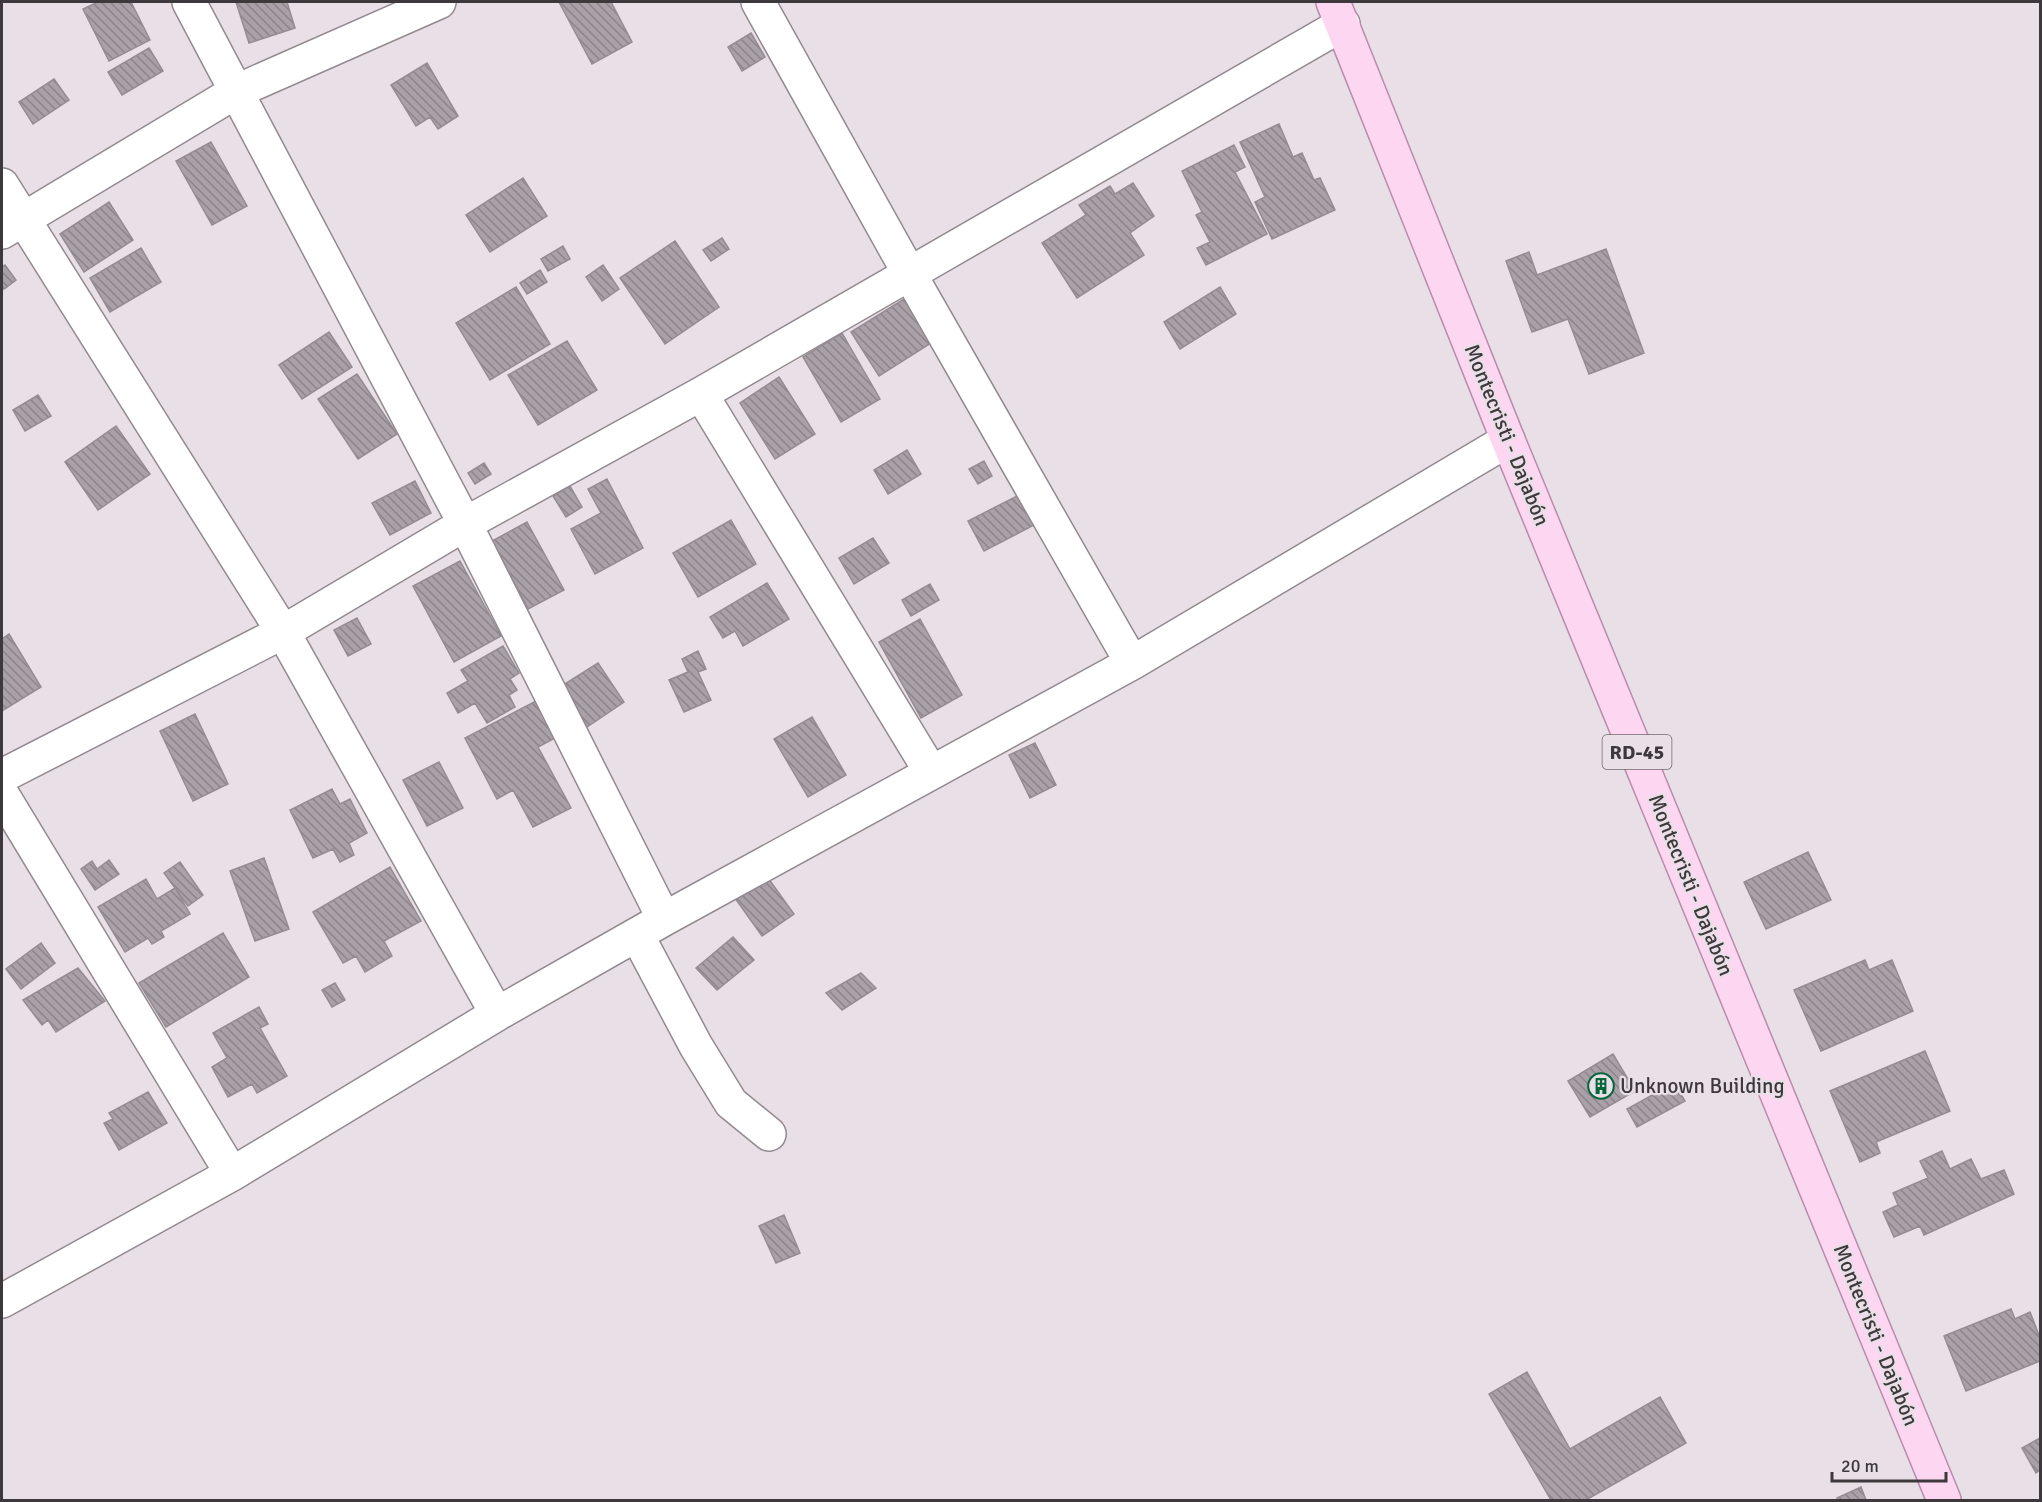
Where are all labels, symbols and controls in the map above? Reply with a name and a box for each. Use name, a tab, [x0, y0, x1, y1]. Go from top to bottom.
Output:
street label: Montecristi - Dajabón	[1459, 340, 1555, 530]
road number: RD-45	[1602, 735, 1672, 769]
street label: Montecristi - Dajabón	[1643, 790, 1739, 980]
building icon: Unknown Building	[1586, 1071, 1616, 1101]
place label: Unknown Building	[1620, 1073, 1785, 1099]
street label: Montecristi - Dajabón	[1828, 1240, 1924, 1430]
scale bar	[1832, 1445, 1946, 1483]
text: 20 m	[1841, 1455, 1879, 1477]

